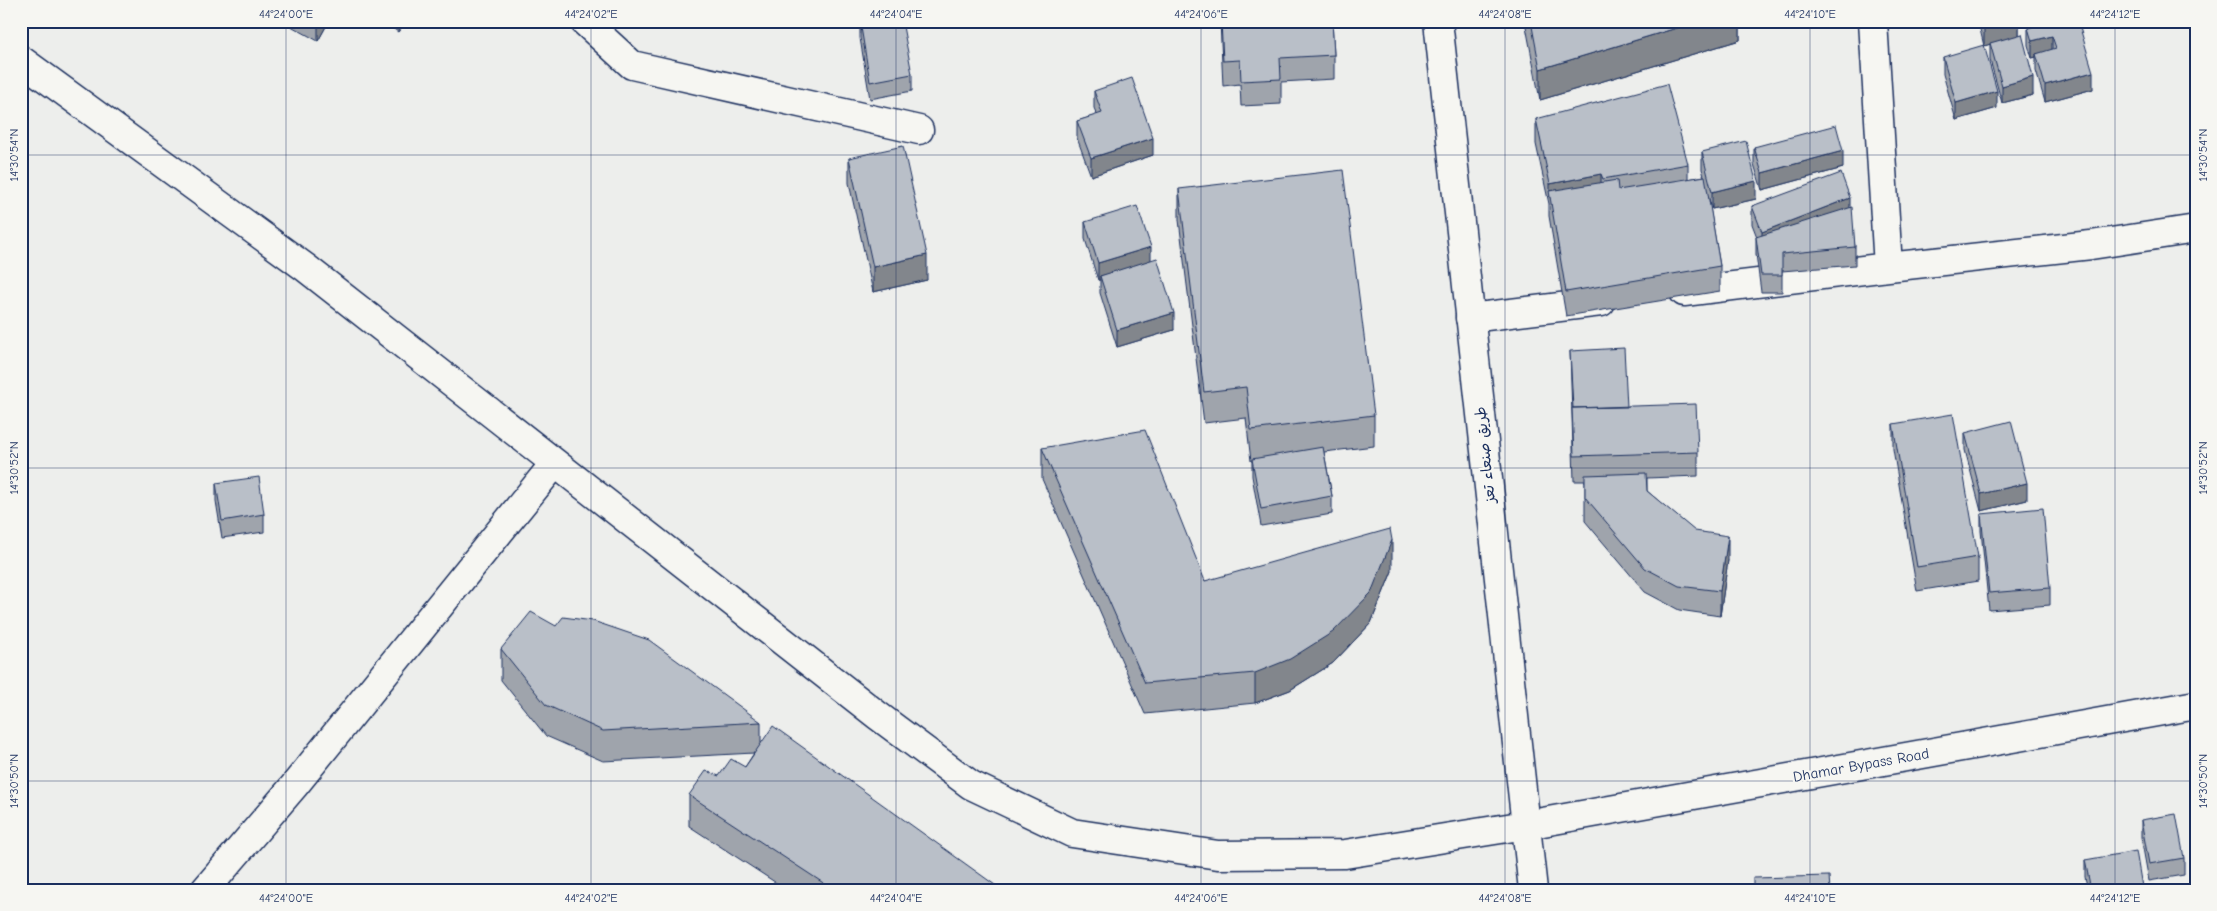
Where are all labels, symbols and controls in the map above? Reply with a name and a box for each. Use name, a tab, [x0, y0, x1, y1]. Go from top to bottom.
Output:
text: 44°24'00"E	[259, 7, 313, 21]
text: 44°24'02"E	[564, 7, 618, 21]
text: 44°24'04"E	[870, 7, 922, 21]
text: 44°24'06"E	[1174, 7, 1228, 21]
text: 44°24'08"E	[1479, 7, 1531, 21]
text: 44°24'10"E	[1784, 7, 1836, 21]
text: 44°24'12"E	[2090, 7, 2140, 21]
text: 14°30'54"N	[7, 129, 21, 181]
text: 14°30'54"N	[2196, 129, 2210, 181]
street label: طريق صنعاء تعز	[1471, 406, 1499, 506]
text: 14°30'52"N	[7, 441, 21, 495]
text: 14°30'52"N	[2196, 441, 2210, 495]
street label: Dhamar Bypass Road	[1792, 744, 1930, 786]
text: 14°30'50"N	[7, 754, 21, 808]
text: 14°30'50"N	[2196, 754, 2210, 808]
text: 44°24'00"E	[259, 891, 313, 905]
text: 44°24'02"E	[564, 891, 618, 905]
text: 44°24'04"E	[870, 891, 922, 905]
text: 44°24'06"E	[1174, 891, 1228, 905]
text: 44°24'08"E	[1479, 891, 1531, 905]
text: 44°24'10"E	[1784, 891, 1836, 905]
text: 44°24'12"E	[2090, 891, 2140, 905]

